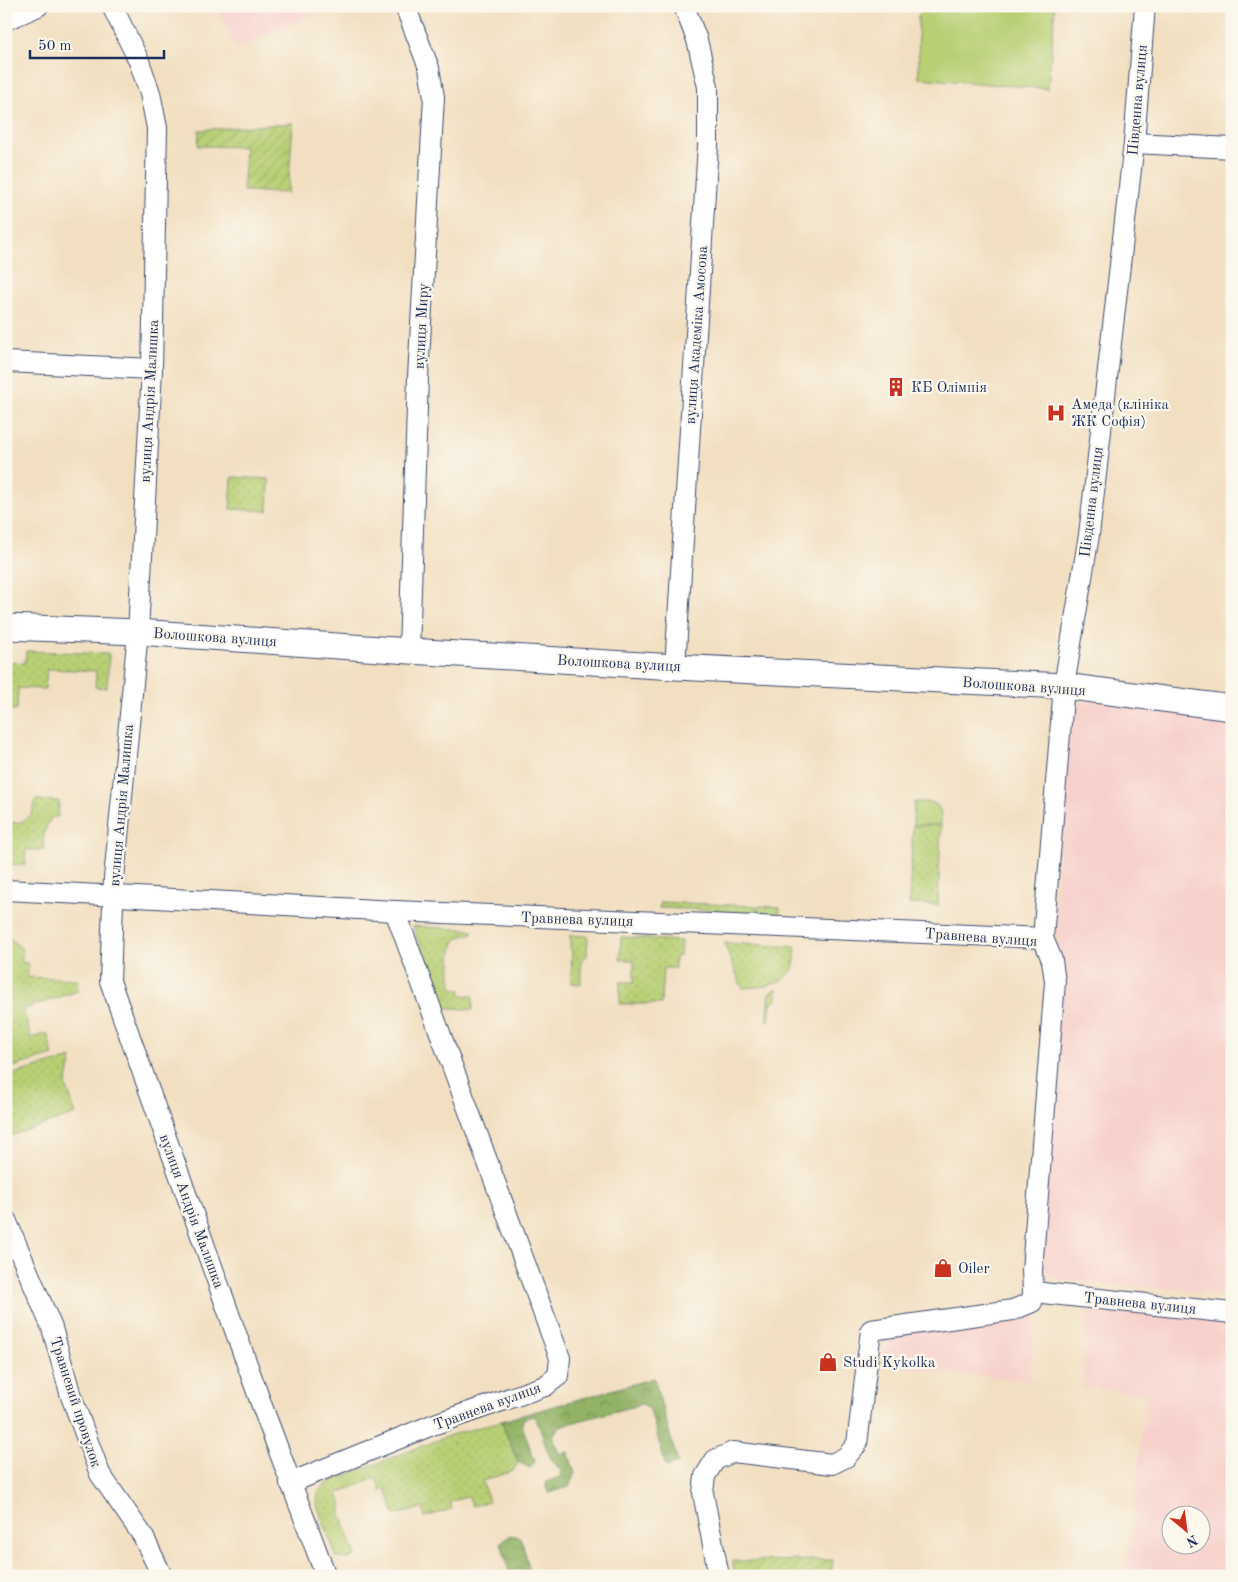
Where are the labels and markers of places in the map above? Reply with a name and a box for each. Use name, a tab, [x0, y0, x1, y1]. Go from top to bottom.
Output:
building icon: КБ Олімпія	[885, 376, 907, 398]
place label: КБ Олімпія	[911, 381, 987, 396]
place label: Амеда (клініка ЖК Софія)	[1071, 398, 1169, 430]
hospital icon: Амеда (клініка ЖК Софія)	[1045, 402, 1067, 424]
shop icon: Oiler	[932, 1257, 954, 1279]
place label: Oiler	[958, 1262, 990, 1277]
shop icon: Studi Kykolka	[817, 1351, 839, 1373]
place label: Studi Kykolka	[843, 1356, 936, 1371]

